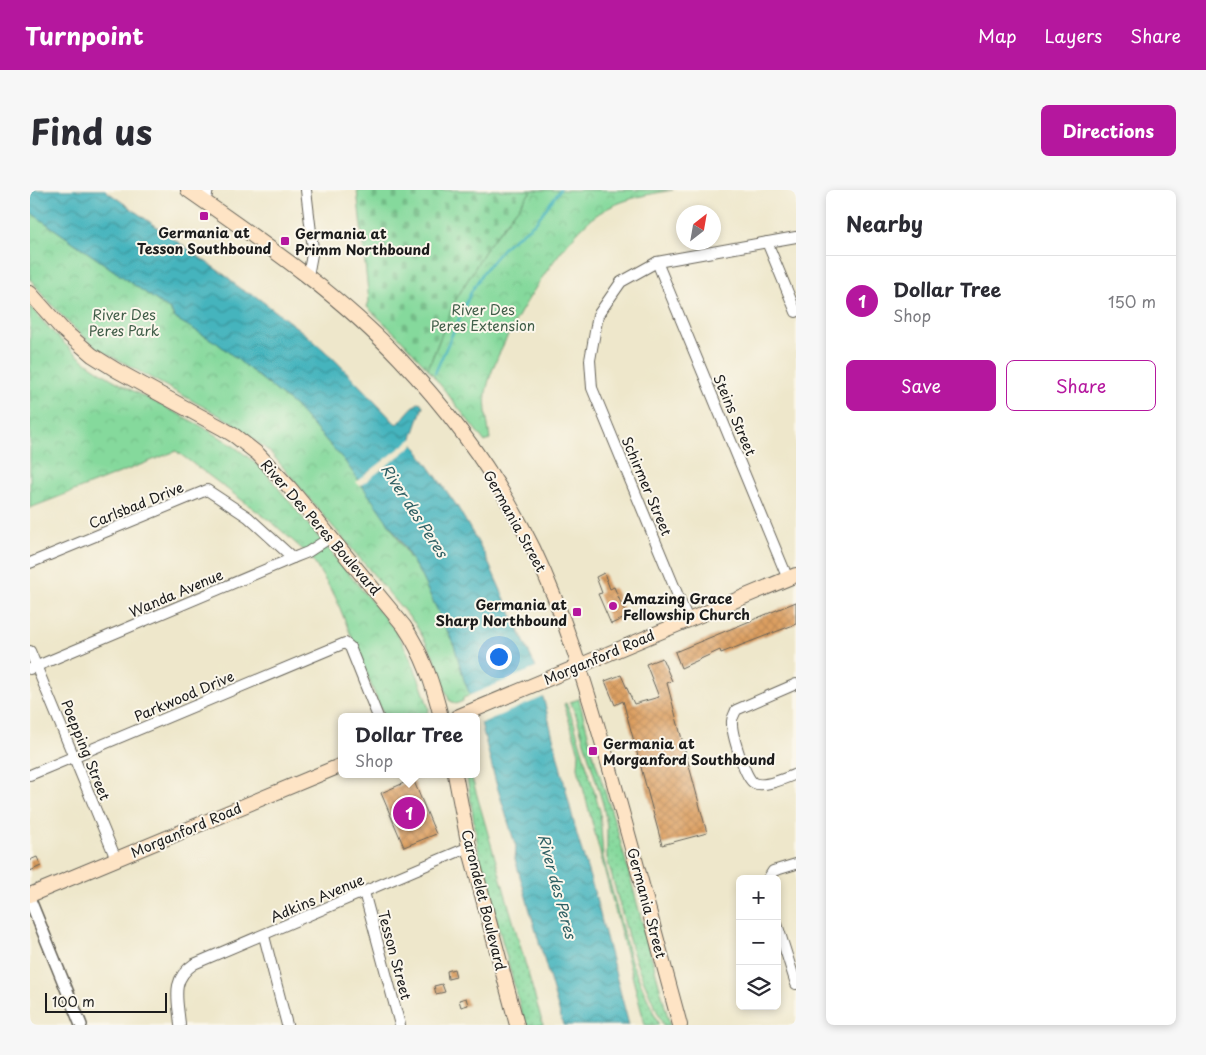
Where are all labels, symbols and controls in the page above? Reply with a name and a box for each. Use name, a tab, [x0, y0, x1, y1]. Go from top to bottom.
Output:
text: Turnpoint	[25, 17, 144, 53]
text: Map	[978, 22, 1017, 49]
text: Layers	[1045, 22, 1102, 49]
text: Share	[1130, 22, 1181, 49]
text: Find us	[30, 104, 152, 157]
button: Directions	[1041, 105, 1176, 156]
north arrow	[676, 205, 721, 250]
text: Nearby	[846, 207, 923, 239]
marker: Germania at Tesson Southbound	[198, 210, 210, 222]
place label: Germania at Tesson Southbound	[137, 222, 272, 259]
place label: Germania at Primm Northbound	[295, 223, 430, 260]
marker: Germania at Primm Northbound	[279, 235, 291, 247]
text: Dollar Tree	[893, 275, 1001, 303]
text: 1	[858, 289, 866, 313]
text: 150 m	[1108, 289, 1156, 313]
park label: River Des Peres Extension	[431, 299, 535, 336]
text: Shop	[893, 303, 931, 327]
park label: River Des Peres Park	[89, 304, 160, 341]
button: Save	[846, 360, 996, 411]
button: Share	[1006, 360, 1156, 411]
street label: Steins Street	[708, 371, 762, 459]
street label: Schirmer Street	[617, 433, 677, 539]
street label: River Des Peres Boulevard	[256, 454, 386, 600]
water label: River des Peres	[376, 459, 455, 562]
street label: Germania Street	[478, 466, 552, 576]
street label: Carlsbad Drive	[85, 476, 187, 534]
street label: Wanda Avenue	[126, 564, 227, 622]
place label: Amazing Grace Fellowship Church	[623, 588, 750, 625]
place label: Germania at Sharp Northbound	[436, 594, 567, 631]
marker: Amazing Grace Fellowship Church	[607, 600, 619, 612]
marker: Germania at Sharp Northbound	[571, 606, 583, 618]
street label: Morganford Road	[540, 624, 658, 690]
your location	[486, 644, 512, 670]
street label: Parkwood Drive	[131, 665, 237, 727]
street label: Poepping Street	[56, 697, 116, 804]
popup	[338, 713, 480, 778]
text: Dollar Tree	[355, 720, 463, 748]
place label: Germania at Morganford Southbound	[603, 733, 775, 770]
marker: Germania at Morganford Southbound	[587, 745, 599, 757]
text: Shop	[355, 748, 393, 772]
pin: 1	[393, 794, 425, 832]
street label: Morganford Road	[127, 797, 245, 863]
street label: Carondelet Boulevard	[456, 827, 512, 973]
water label: River des Peres	[533, 831, 583, 942]
street label: Germania Street	[622, 845, 672, 961]
street label: Adkins Avenue	[267, 869, 368, 927]
map controls	[736, 875, 781, 1010]
button: +	[736, 875, 781, 920]
street label: Tesson Street	[373, 908, 417, 1002]
button: −	[736, 920, 781, 965]
button: layers	[736, 965, 781, 1010]
scale bar	[45, 990, 168, 1013]
text: 100 m	[52, 991, 95, 1012]

